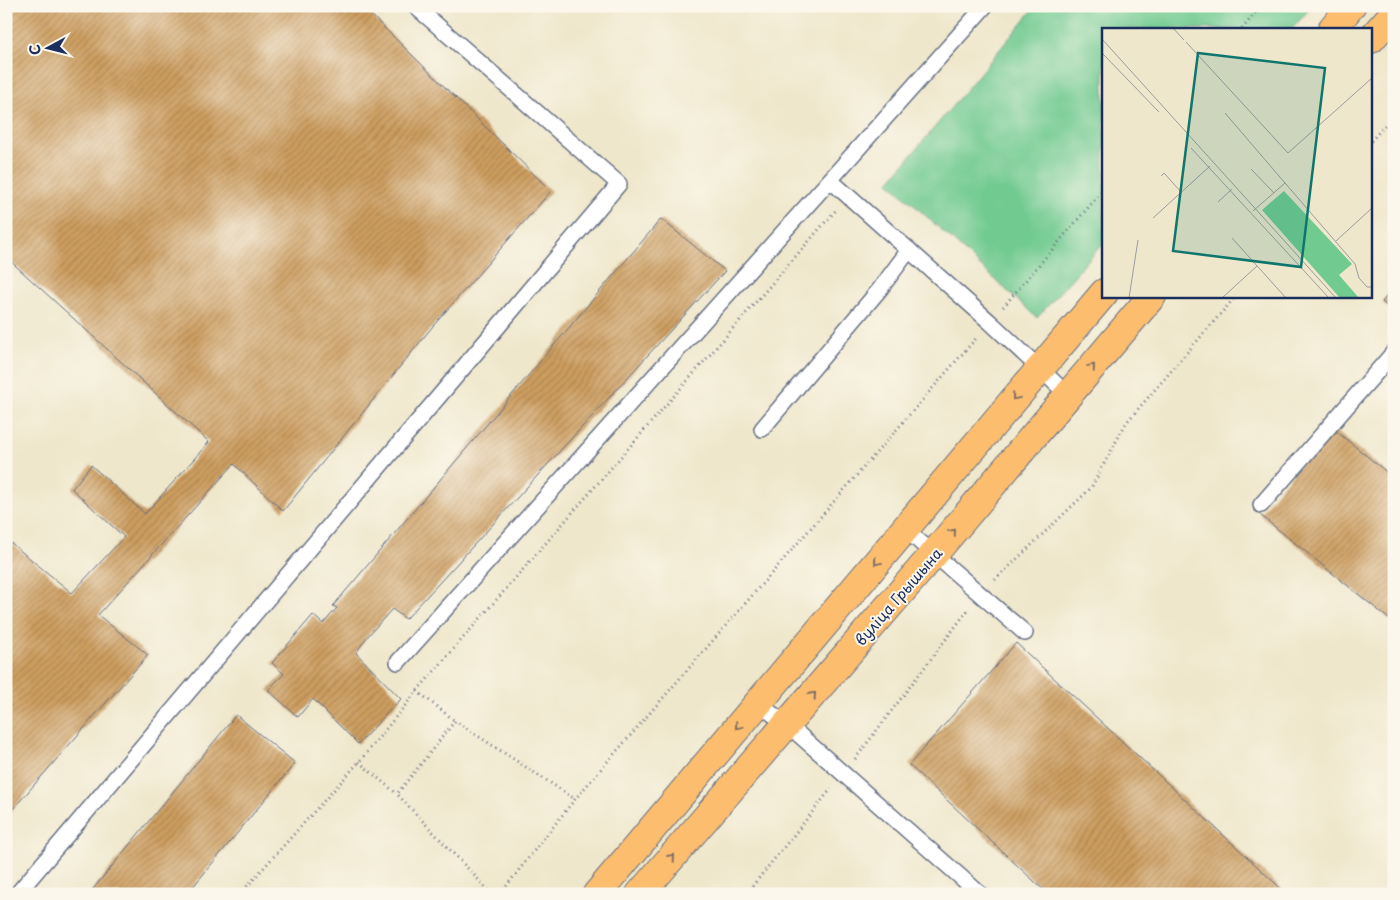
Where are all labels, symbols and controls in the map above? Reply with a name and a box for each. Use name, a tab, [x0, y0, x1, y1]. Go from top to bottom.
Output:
north arrow	[22, 22, 72, 72]
inset map	[1102, 28, 1372, 298]
text: С	[24, 43, 46, 56]
one-way arrow	[1086, 364, 1095, 373]
one-way arrow	[1013, 391, 1021, 400]
one-way arrow	[947, 528, 956, 537]
street label: вуліца Грышына	[849, 541, 948, 650]
one-way arrow	[874, 556, 883, 565]
one-way arrow	[807, 691, 816, 700]
one-way arrow	[736, 720, 744, 729]
one-way arrow	[666, 854, 675, 863]

